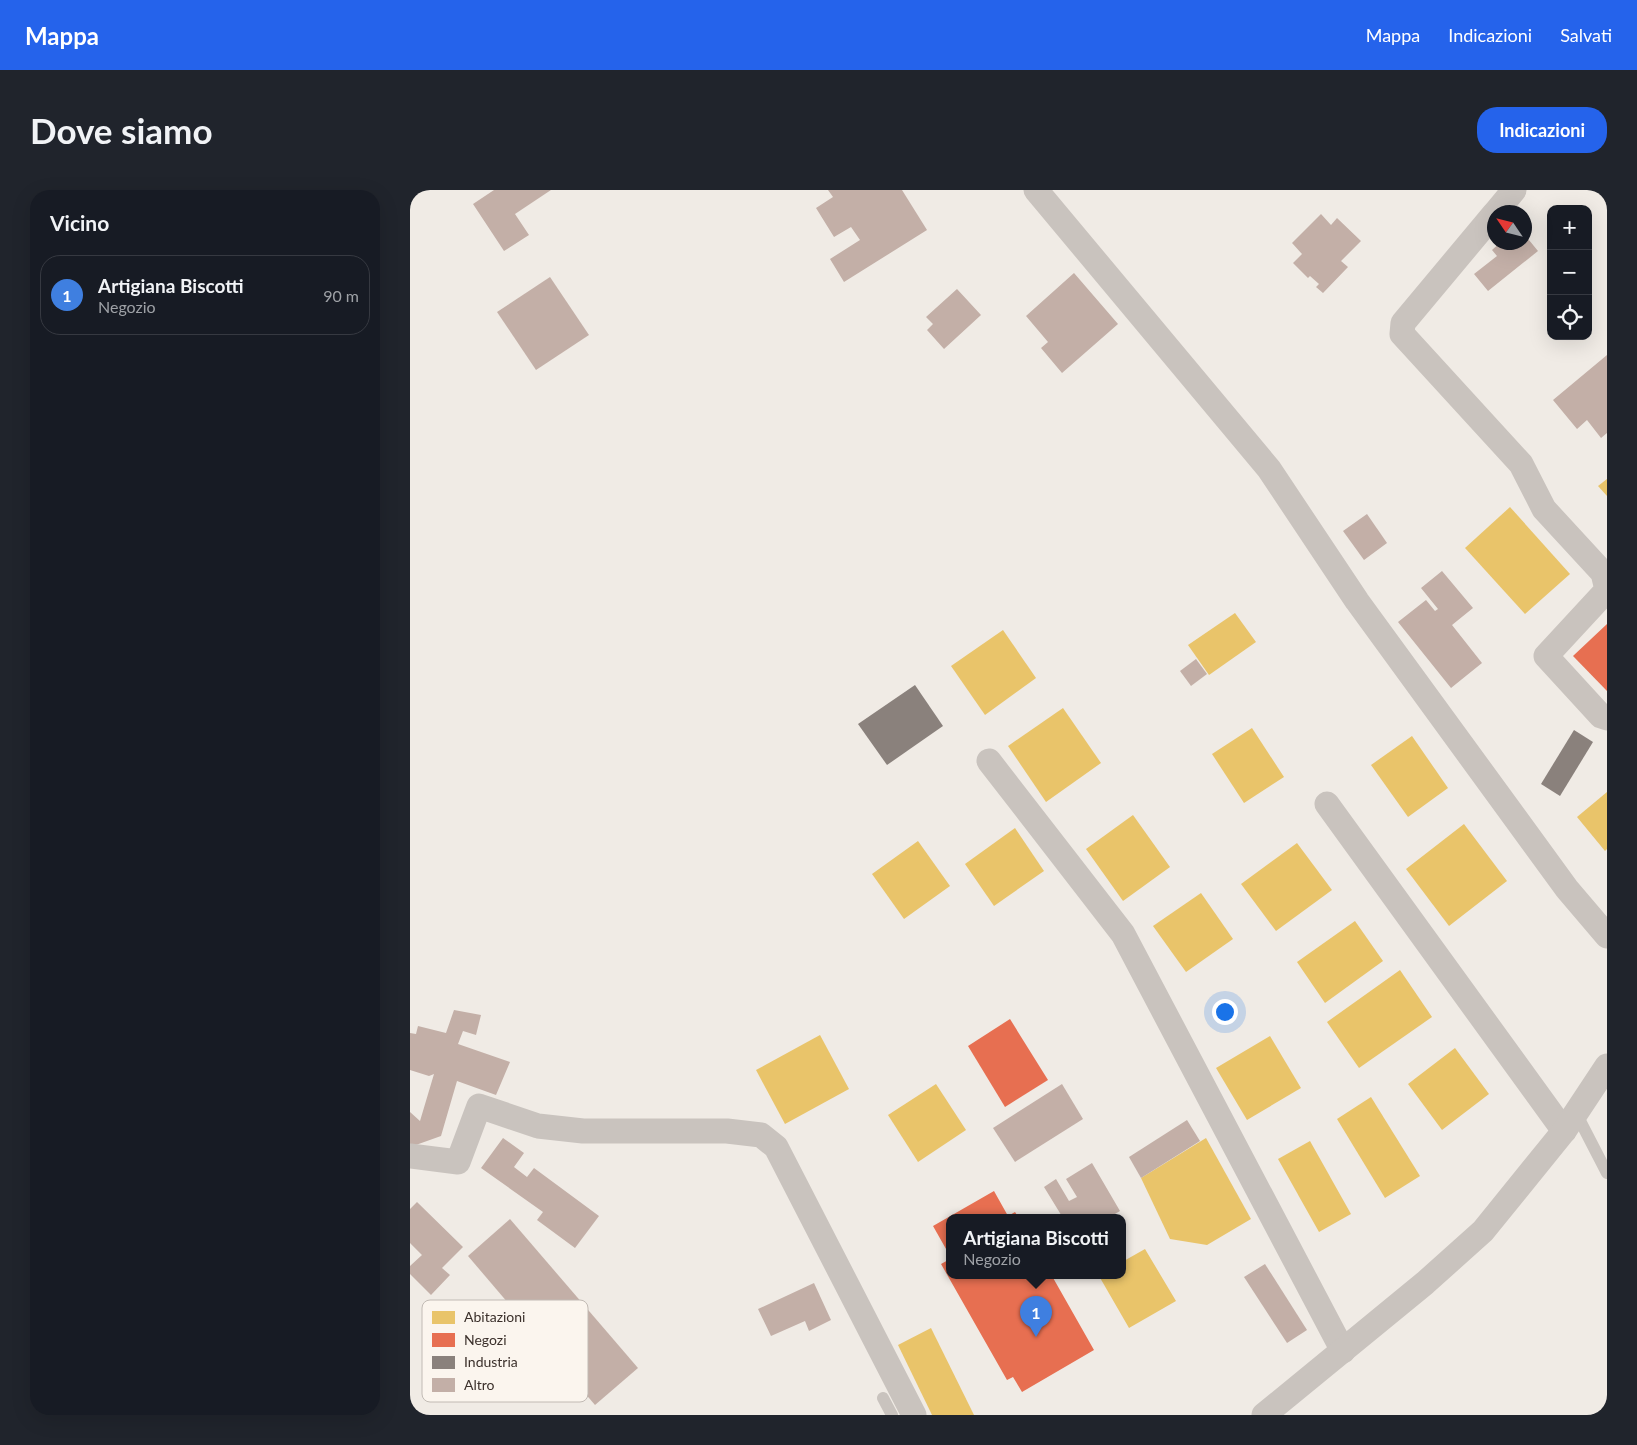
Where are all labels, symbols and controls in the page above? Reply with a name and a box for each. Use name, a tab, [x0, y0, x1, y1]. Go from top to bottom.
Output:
text: Mappa	[25, 21, 99, 50]
text: Mappa	[1366, 24, 1420, 46]
text: Indicazioni	[1448, 24, 1532, 46]
text: Salvati	[1560, 24, 1612, 46]
button: Indicazioni	[1477, 107, 1607, 153]
text: Dove siamo	[30, 109, 213, 151]
north arrow	[1487, 205, 1532, 250]
map controls	[1547, 205, 1592, 340]
button: +	[1547, 205, 1592, 250]
text: Vicino	[50, 210, 109, 235]
button: −	[1547, 250, 1592, 295]
text: Artigiana Biscotti	[98, 274, 244, 297]
text: 1	[62, 286, 72, 305]
text: 90 m	[323, 286, 359, 305]
button: locate	[1547, 295, 1592, 340]
text: Negozio	[98, 297, 156, 316]
your location	[1212, 999, 1238, 1025]
popup	[946, 1214, 1126, 1279]
text: Artigiana Biscotti	[963, 1226, 1109, 1249]
text: Negozio	[963, 1249, 1021, 1268]
pin: 1	[1020, 1296, 1052, 1337]
legend	[422, 1300, 588, 1402]
text: Abitazioni	[464, 1308, 525, 1325]
text: Negozi	[464, 1331, 507, 1348]
text: Industria	[464, 1353, 518, 1370]
text: Altro	[464, 1376, 495, 1393]

